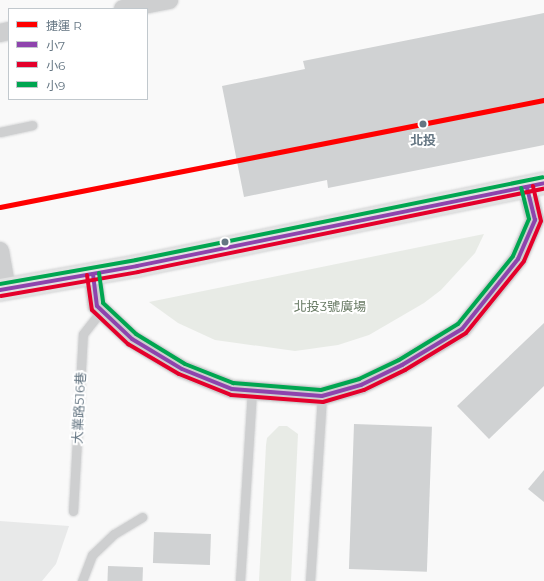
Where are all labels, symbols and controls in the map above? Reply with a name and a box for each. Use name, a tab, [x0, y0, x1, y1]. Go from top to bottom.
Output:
legend	[8, 8, 148, 100]
text: 捷運 R	[46, 18, 82, 33]
text: 小7	[46, 38, 65, 53]
text: 小6	[46, 58, 65, 73]
text: 小9	[46, 78, 65, 93]
marker: 北投	[416, 117, 430, 131]
place label: 北投	[410, 132, 436, 148]
unlabelled marker	[220, 237, 230, 247]
park label: 北投3號廣場	[294, 298, 366, 314]
street label: 大業路516巷	[69, 372, 89, 444]

